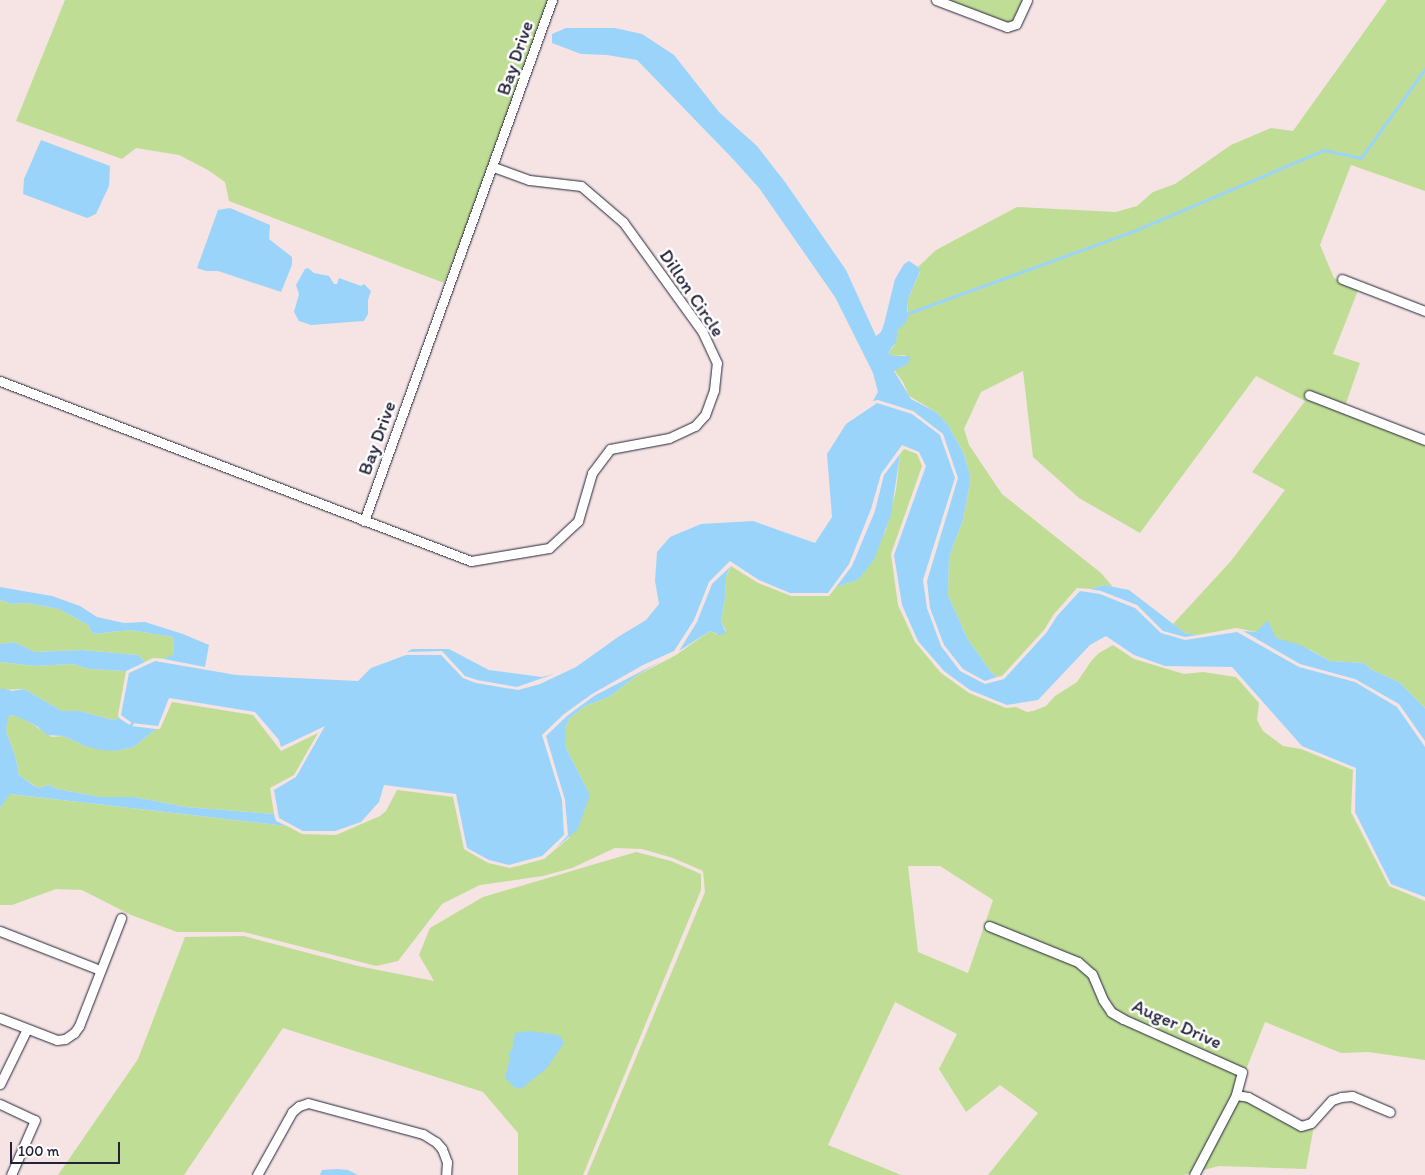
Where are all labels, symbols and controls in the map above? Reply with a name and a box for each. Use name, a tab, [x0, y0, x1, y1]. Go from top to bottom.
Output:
street label: Bay Drive	[492, 17, 538, 99]
street label: Dillon Circle	[654, 245, 730, 341]
street label: Bay Drive	[353, 397, 401, 479]
street label: Auger Drive	[1129, 994, 1225, 1054]
scale bar	[12, 1132, 122, 1164]
text: 100 m	[18, 1142, 59, 1160]

